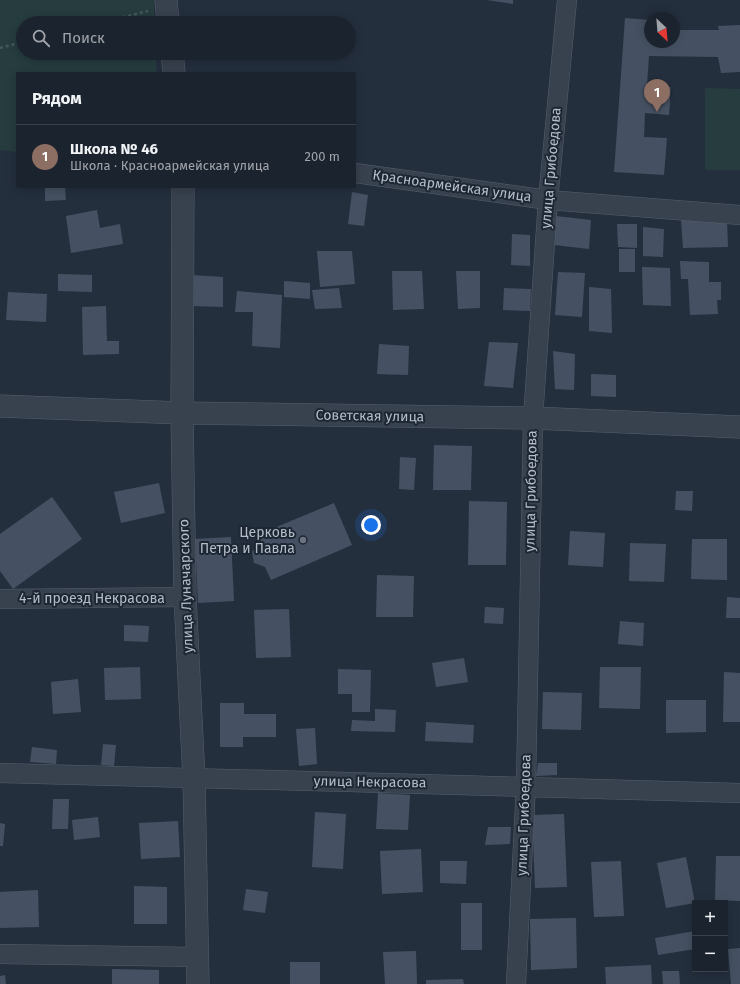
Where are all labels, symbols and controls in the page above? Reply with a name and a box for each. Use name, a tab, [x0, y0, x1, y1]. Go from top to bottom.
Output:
north arrow	[644, 12, 680, 48]
search box	[16, 16, 356, 60]
icon: search	[30, 27, 52, 49]
text: Поиск	[62, 29, 105, 47]
pin: 1	[644, 79, 670, 112]
text: Рядом	[32, 88, 82, 109]
street label: улица Грибоедова	[537, 107, 565, 229]
text: Школа № 46	[70, 140, 158, 158]
text: 1	[42, 149, 48, 164]
text: 200 m	[304, 149, 340, 164]
text: Школа · Красноармейская улица	[70, 158, 269, 173]
street label: Красноармейская улица	[371, 166, 533, 206]
street label: Советская улица	[316, 407, 424, 425]
street label: улица Грибоедова	[521, 430, 541, 552]
your location	[361, 515, 381, 535]
street label: улица Луначарского	[175, 519, 197, 653]
place label: Церковь Петра и Павла	[200, 524, 295, 557]
marker: Церковь Петра и Павла	[298, 535, 308, 545]
street label: 4-й проезд Некрасова	[19, 590, 165, 607]
street label: улица Грибоедова	[513, 754, 535, 876]
street label: улица Некрасова	[313, 773, 427, 791]
map controls	[692, 900, 728, 972]
button: +	[692, 900, 728, 936]
button: −	[692, 936, 728, 972]

